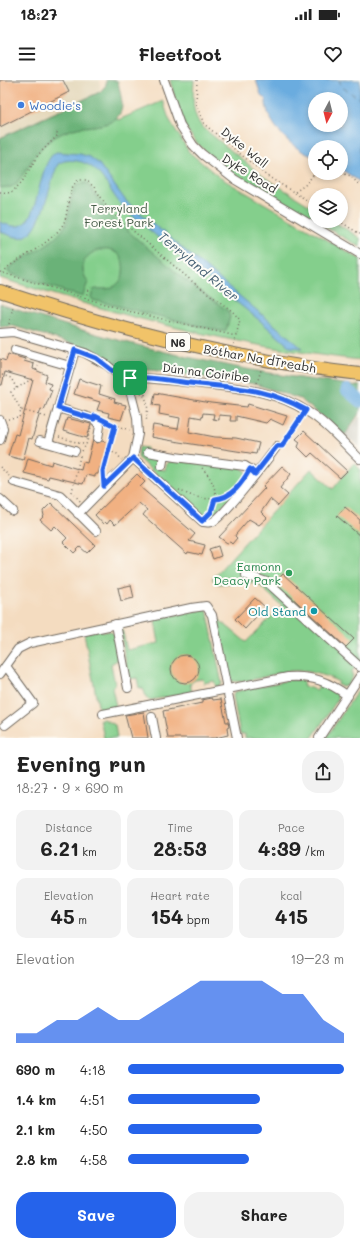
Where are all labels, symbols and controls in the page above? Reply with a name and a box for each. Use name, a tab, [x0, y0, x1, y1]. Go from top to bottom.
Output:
text: 18:27	[20, 4, 57, 24]
text: Fleetfoot	[138, 42, 222, 66]
icon: menu	[16, 43, 38, 65]
icon: heart	[322, 43, 344, 65]
north arrow	[308, 92, 348, 132]
map controls	[308, 92, 348, 228]
place label: Woodie's	[29, 97, 81, 113]
marker: Woodie's	[16, 100, 26, 110]
street label: Dyke Wall	[218, 123, 272, 171]
button: locate	[308, 140, 348, 180]
street label: Dyke Road	[219, 150, 281, 196]
button: layers	[308, 188, 348, 228]
park label: Terryland Forest Park	[84, 200, 154, 230]
water label: Terryland River	[155, 227, 243, 305]
road number: N6	[166, 333, 190, 351]
street label: Bóthar Na dTreabh	[203, 340, 318, 376]
street label: Dún na Coiribe	[162, 359, 250, 385]
pin	[113, 361, 147, 395]
icon: arrive	[119, 367, 141, 389]
place label: Eamonn Deacy Park	[213, 558, 281, 588]
marker: Eamonn Deacy Park	[284, 568, 294, 578]
place label: Old Stand	[248, 603, 306, 619]
marker: Old Stand	[309, 606, 319, 616]
text: Evening run	[16, 749, 146, 778]
button: share	[302, 751, 344, 793]
text: 18:27 · 9 × 690 m	[16, 779, 123, 796]
text: Distance	[45, 820, 92, 835]
text: Time	[167, 820, 193, 835]
text: Pace	[278, 820, 305, 835]
text: 6.21	[40, 835, 79, 861]
text: 28:53	[153, 835, 207, 861]
text: 4:39	[258, 835, 301, 861]
text: km	[79, 844, 97, 859]
text: /km	[301, 844, 325, 859]
text: Elevation	[44, 888, 93, 903]
text: Heart rate	[150, 888, 210, 903]
text: kcal	[280, 888, 302, 903]
text: 45	[50, 903, 75, 929]
text: 154	[150, 903, 184, 929]
text: 415	[275, 903, 308, 929]
text: m	[75, 912, 87, 927]
text: bpm	[184, 912, 210, 927]
text: Elevation	[16, 950, 74, 967]
text: 19–23 m	[290, 950, 344, 967]
text: 690 m	[16, 1061, 55, 1078]
text: 4:18	[80, 1061, 105, 1078]
text: 1.4 km	[16, 1091, 56, 1108]
text: 4:51	[80, 1091, 105, 1108]
text: 2.1 km	[16, 1121, 55, 1138]
text: 4:50	[80, 1121, 107, 1138]
text: 2.8 km	[16, 1151, 57, 1168]
text: 4:58	[80, 1151, 107, 1168]
button: Save	[16, 1192, 176, 1238]
button: Share	[184, 1192, 344, 1238]

